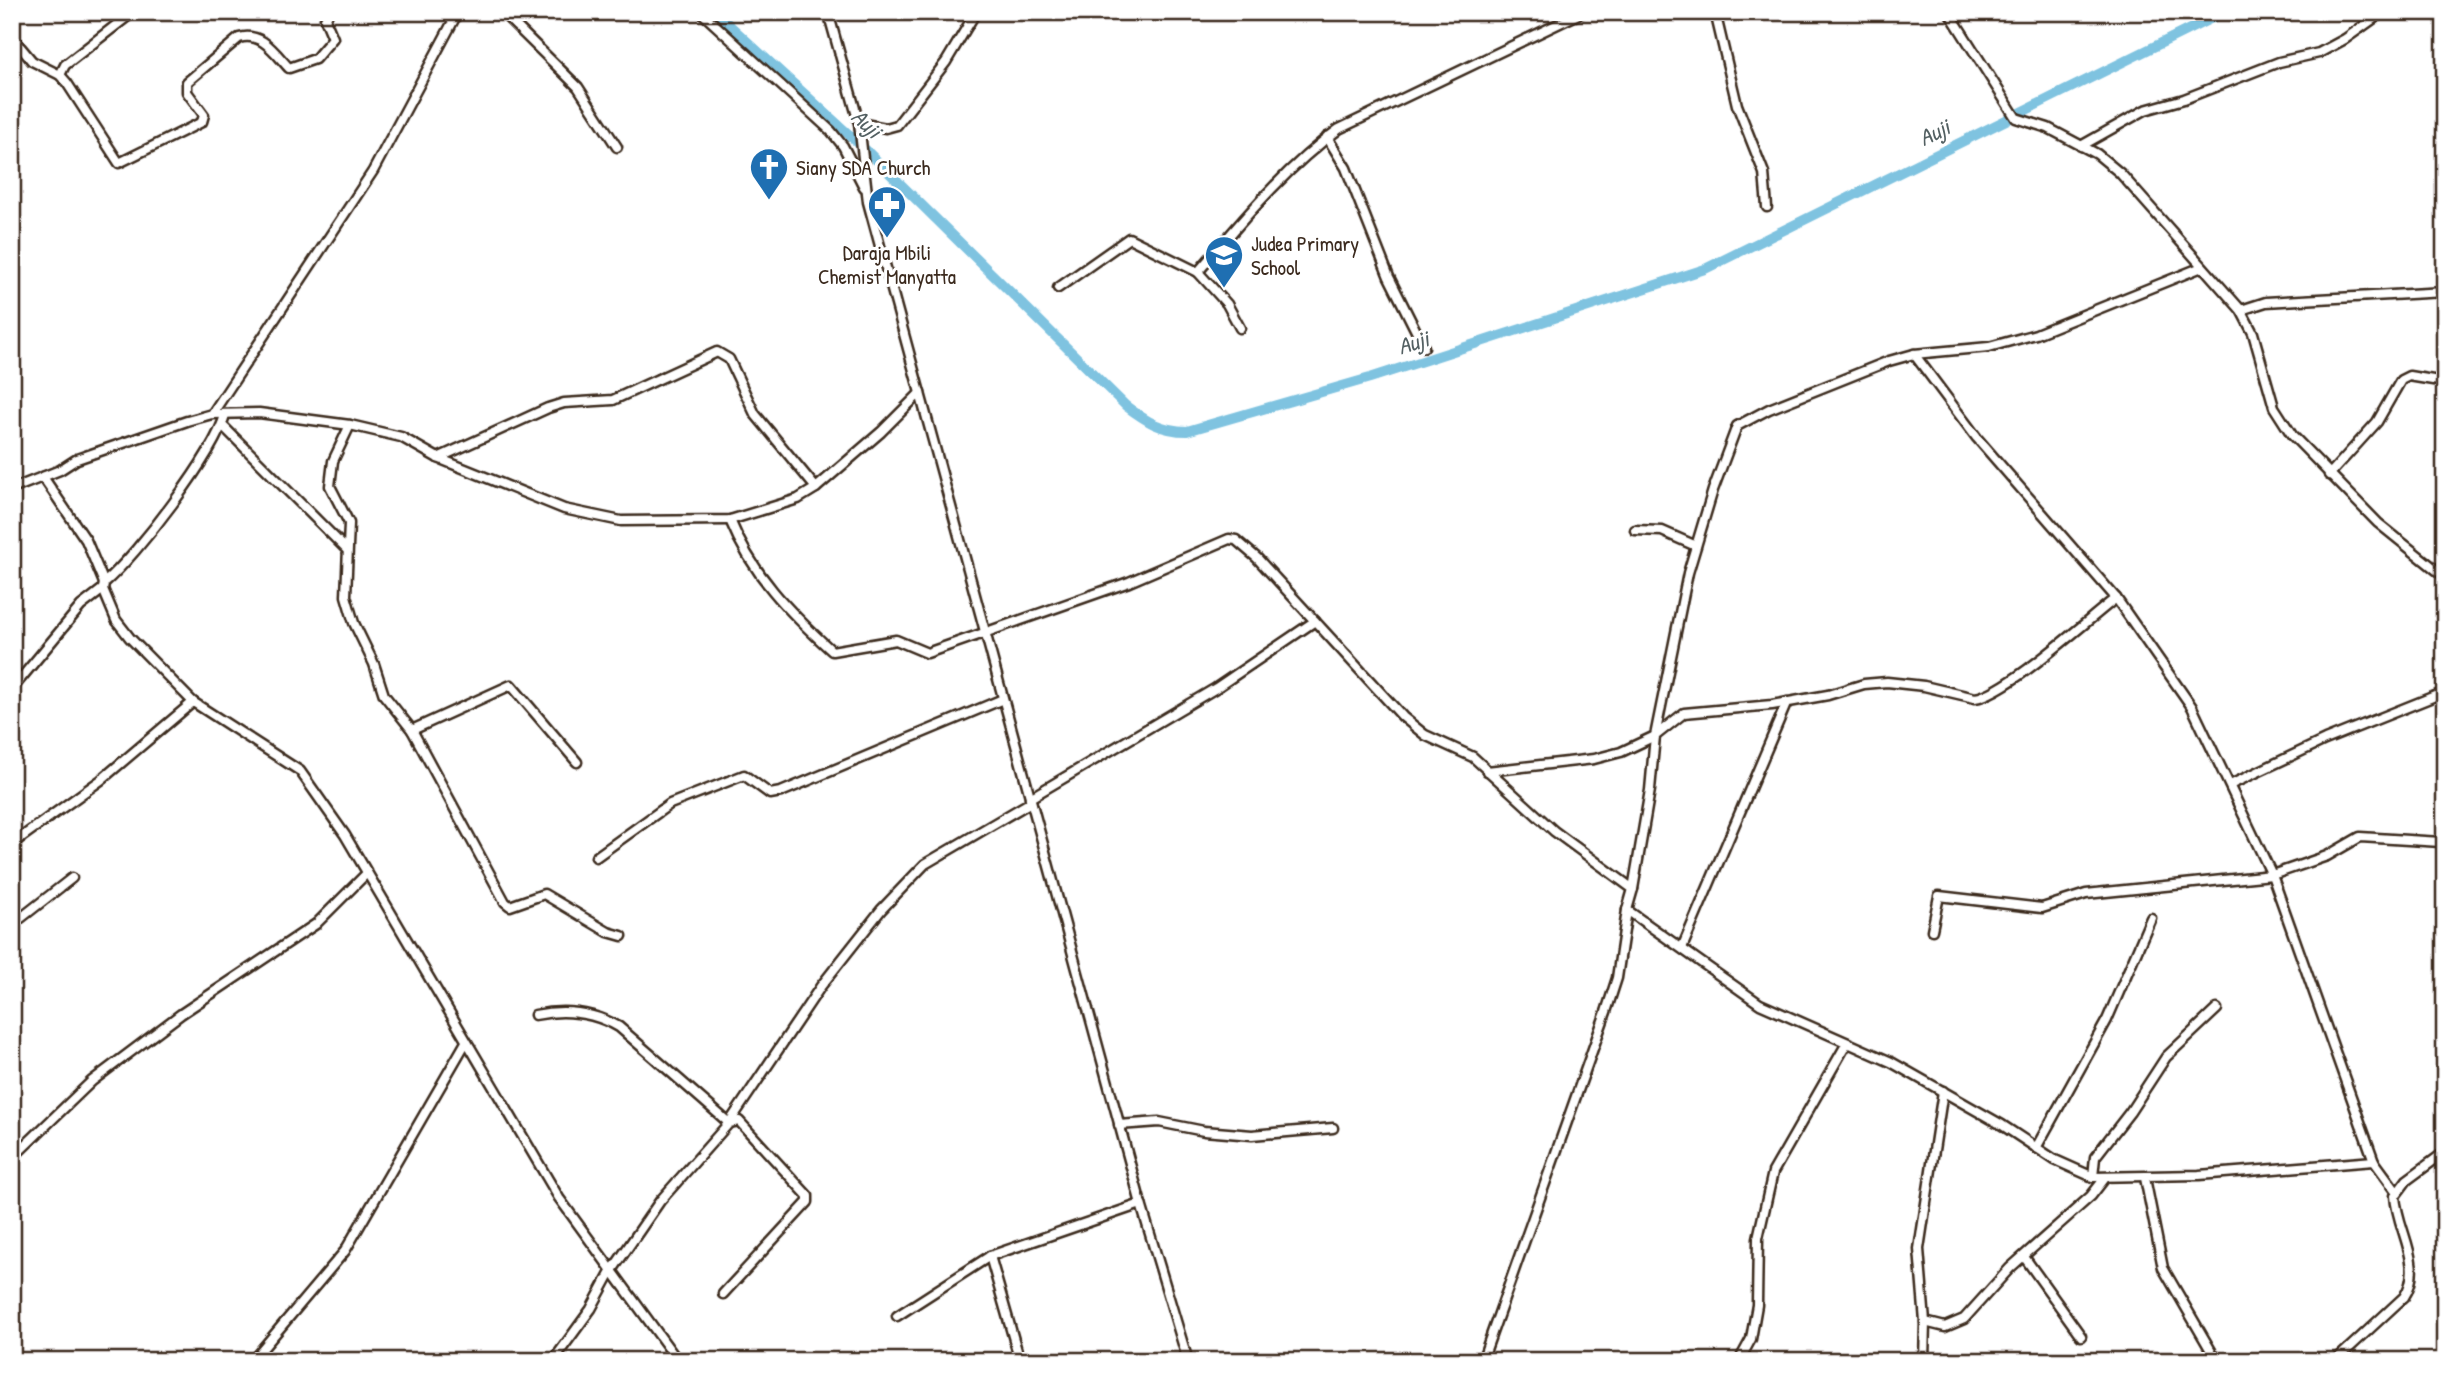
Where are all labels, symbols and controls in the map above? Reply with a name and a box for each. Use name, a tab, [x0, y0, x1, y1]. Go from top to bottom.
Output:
water label: Auji	[845, 101, 890, 146]
water label: Auji	[1913, 110, 1956, 153]
church icon: Siany SDA Church	[748, 146, 790, 201]
place label: Siany SDA Church	[796, 153, 930, 182]
pharmacy icon: Daraja Mbili Chemist Manyatta	[866, 184, 908, 239]
place label: Judea Primary School	[1251, 229, 1359, 282]
school or university icon: Judea Primary School	[1203, 234, 1245, 289]
place label: Daraja Mbili Chemist Manyatta	[818, 238, 956, 291]
water label: Auji	[1393, 322, 1434, 362]

